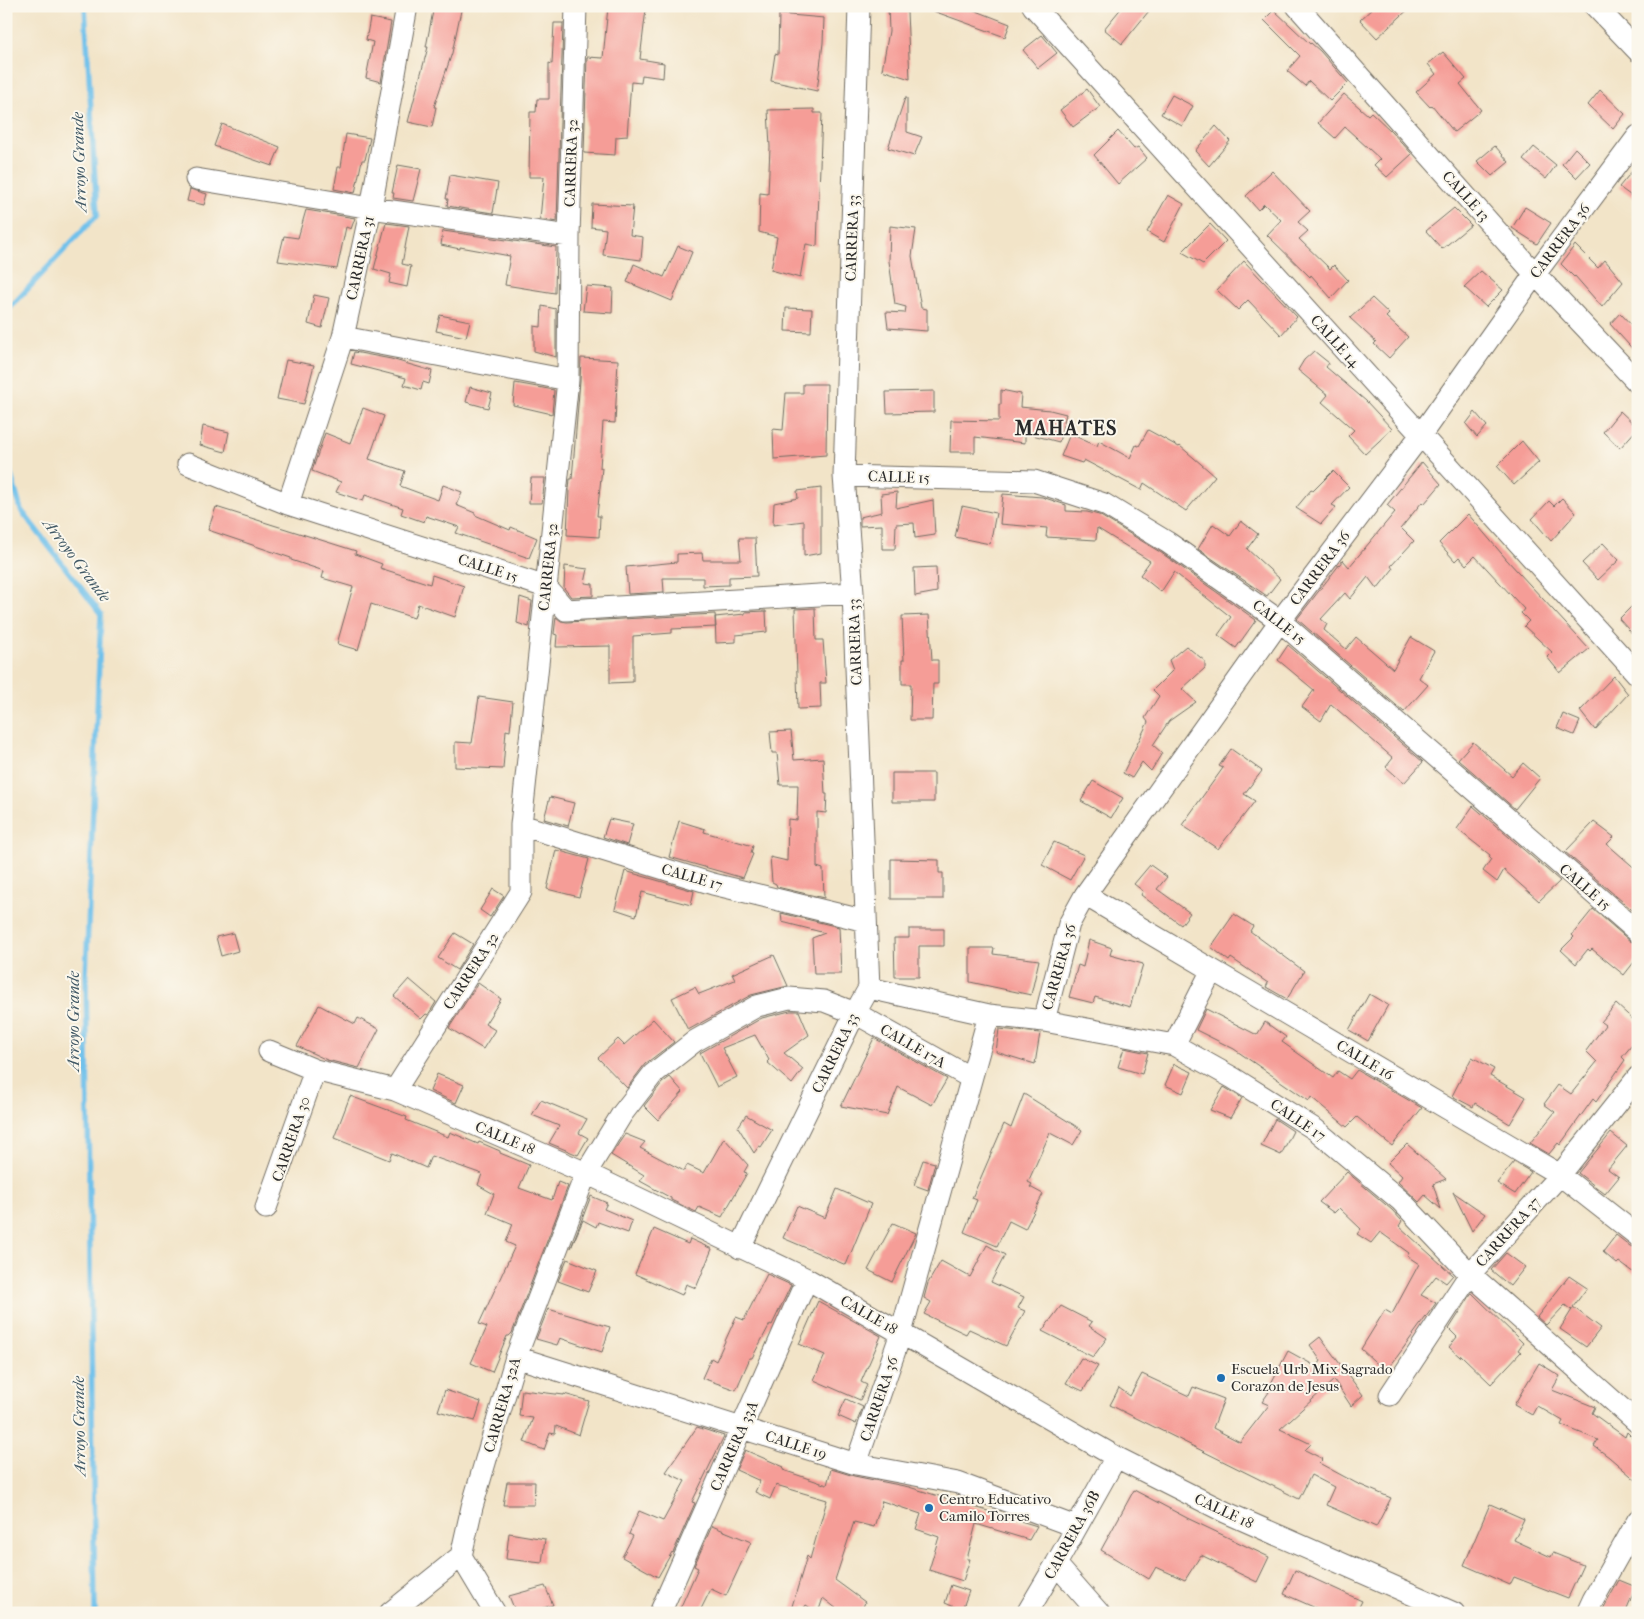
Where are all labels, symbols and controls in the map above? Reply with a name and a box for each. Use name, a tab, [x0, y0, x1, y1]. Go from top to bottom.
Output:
water label: Arroyo Grande	[68, 111, 90, 214]
street label: CARRERA 32	[560, 118, 582, 207]
street label: CALLE 13	[1439, 167, 1493, 225]
street label: CARRERA 33	[841, 194, 863, 282]
street label: CARRERA 36	[1526, 199, 1594, 282]
street label: CARRERA 31	[342, 214, 378, 302]
street label: CALLE 14	[1307, 311, 1364, 372]
district label: MAHATES	[1014, 417, 1117, 440]
street label: CALLE 15	[868, 467, 930, 487]
water label: Arroyo Grande	[38, 513, 115, 606]
street label: CARRERA 32	[534, 522, 562, 612]
street label: CARRERA 36	[1286, 526, 1354, 609]
street label: CALLE 15	[456, 550, 520, 586]
street label: CALLE 15	[1249, 596, 1309, 648]
street label: CARRERA 33	[844, 598, 866, 686]
street label: CALLE 17	[659, 860, 725, 894]
street label: CALLE 15	[1556, 860, 1614, 914]
street label: CARRERA 36	[1038, 921, 1080, 1012]
street label: CARRERA 32	[439, 929, 503, 1013]
water label: Arroyo Grande	[64, 971, 83, 1073]
street label: CARRERA 33	[808, 1010, 862, 1096]
street label: CALLE 17A	[877, 1020, 949, 1072]
street label: CALLE 16	[1333, 1036, 1398, 1085]
street label: CARRERA 30	[268, 1094, 314, 1184]
street label: CALLE 17	[1267, 1095, 1329, 1145]
street label: CALLE 18	[472, 1117, 538, 1159]
street label: CARRERA 37	[1472, 1193, 1544, 1271]
street label: CALLE 18	[837, 1291, 901, 1339]
street label: CARRERA 36	[856, 1353, 902, 1444]
street label: CARRERA 32A	[480, 1355, 524, 1455]
place label: Escuela Urb Mix Sagrado Corazon de Jesus	[1231, 1360, 1393, 1395]
marker: Escuela Urb Mix Sagrado Corazon de Jesus	[1215, 1372, 1227, 1384]
water label: Arroyo Grande	[69, 1375, 89, 1478]
street label: CARRERA 33A	[706, 1398, 762, 1494]
street label: CALLE 19	[763, 1427, 829, 1463]
street label: CARRERA 36B	[1040, 1488, 1104, 1582]
place label: Centro Educativo Camilo Torres	[939, 1490, 1052, 1525]
street label: CALLE 18	[1192, 1490, 1256, 1532]
marker: Centro Educativo Camilo Torres	[923, 1502, 935, 1514]

